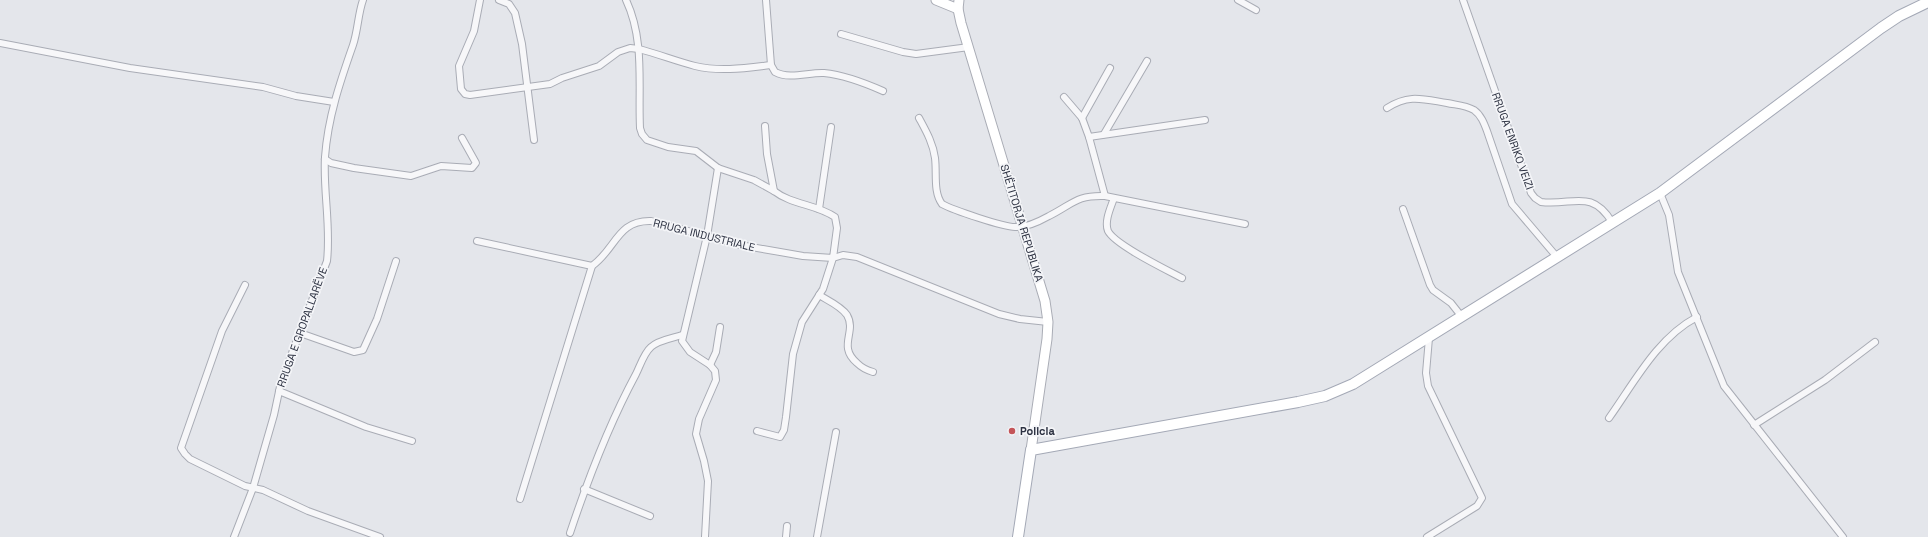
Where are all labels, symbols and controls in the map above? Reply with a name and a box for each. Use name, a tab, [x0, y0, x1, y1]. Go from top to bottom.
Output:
street label: RRUGA ENRIKO VEIZI	[1489, 91, 1537, 191]
street label: SHËTITORJA REPUBLIKA	[997, 163, 1047, 284]
street label: RRUGA INDUSTRIALE	[652, 216, 756, 254]
street label: RRUGA E GROPALLARËVE	[274, 265, 330, 389]
place label: Policia	[1020, 424, 1055, 438]
marker: Policia	[1007, 426, 1017, 436]

